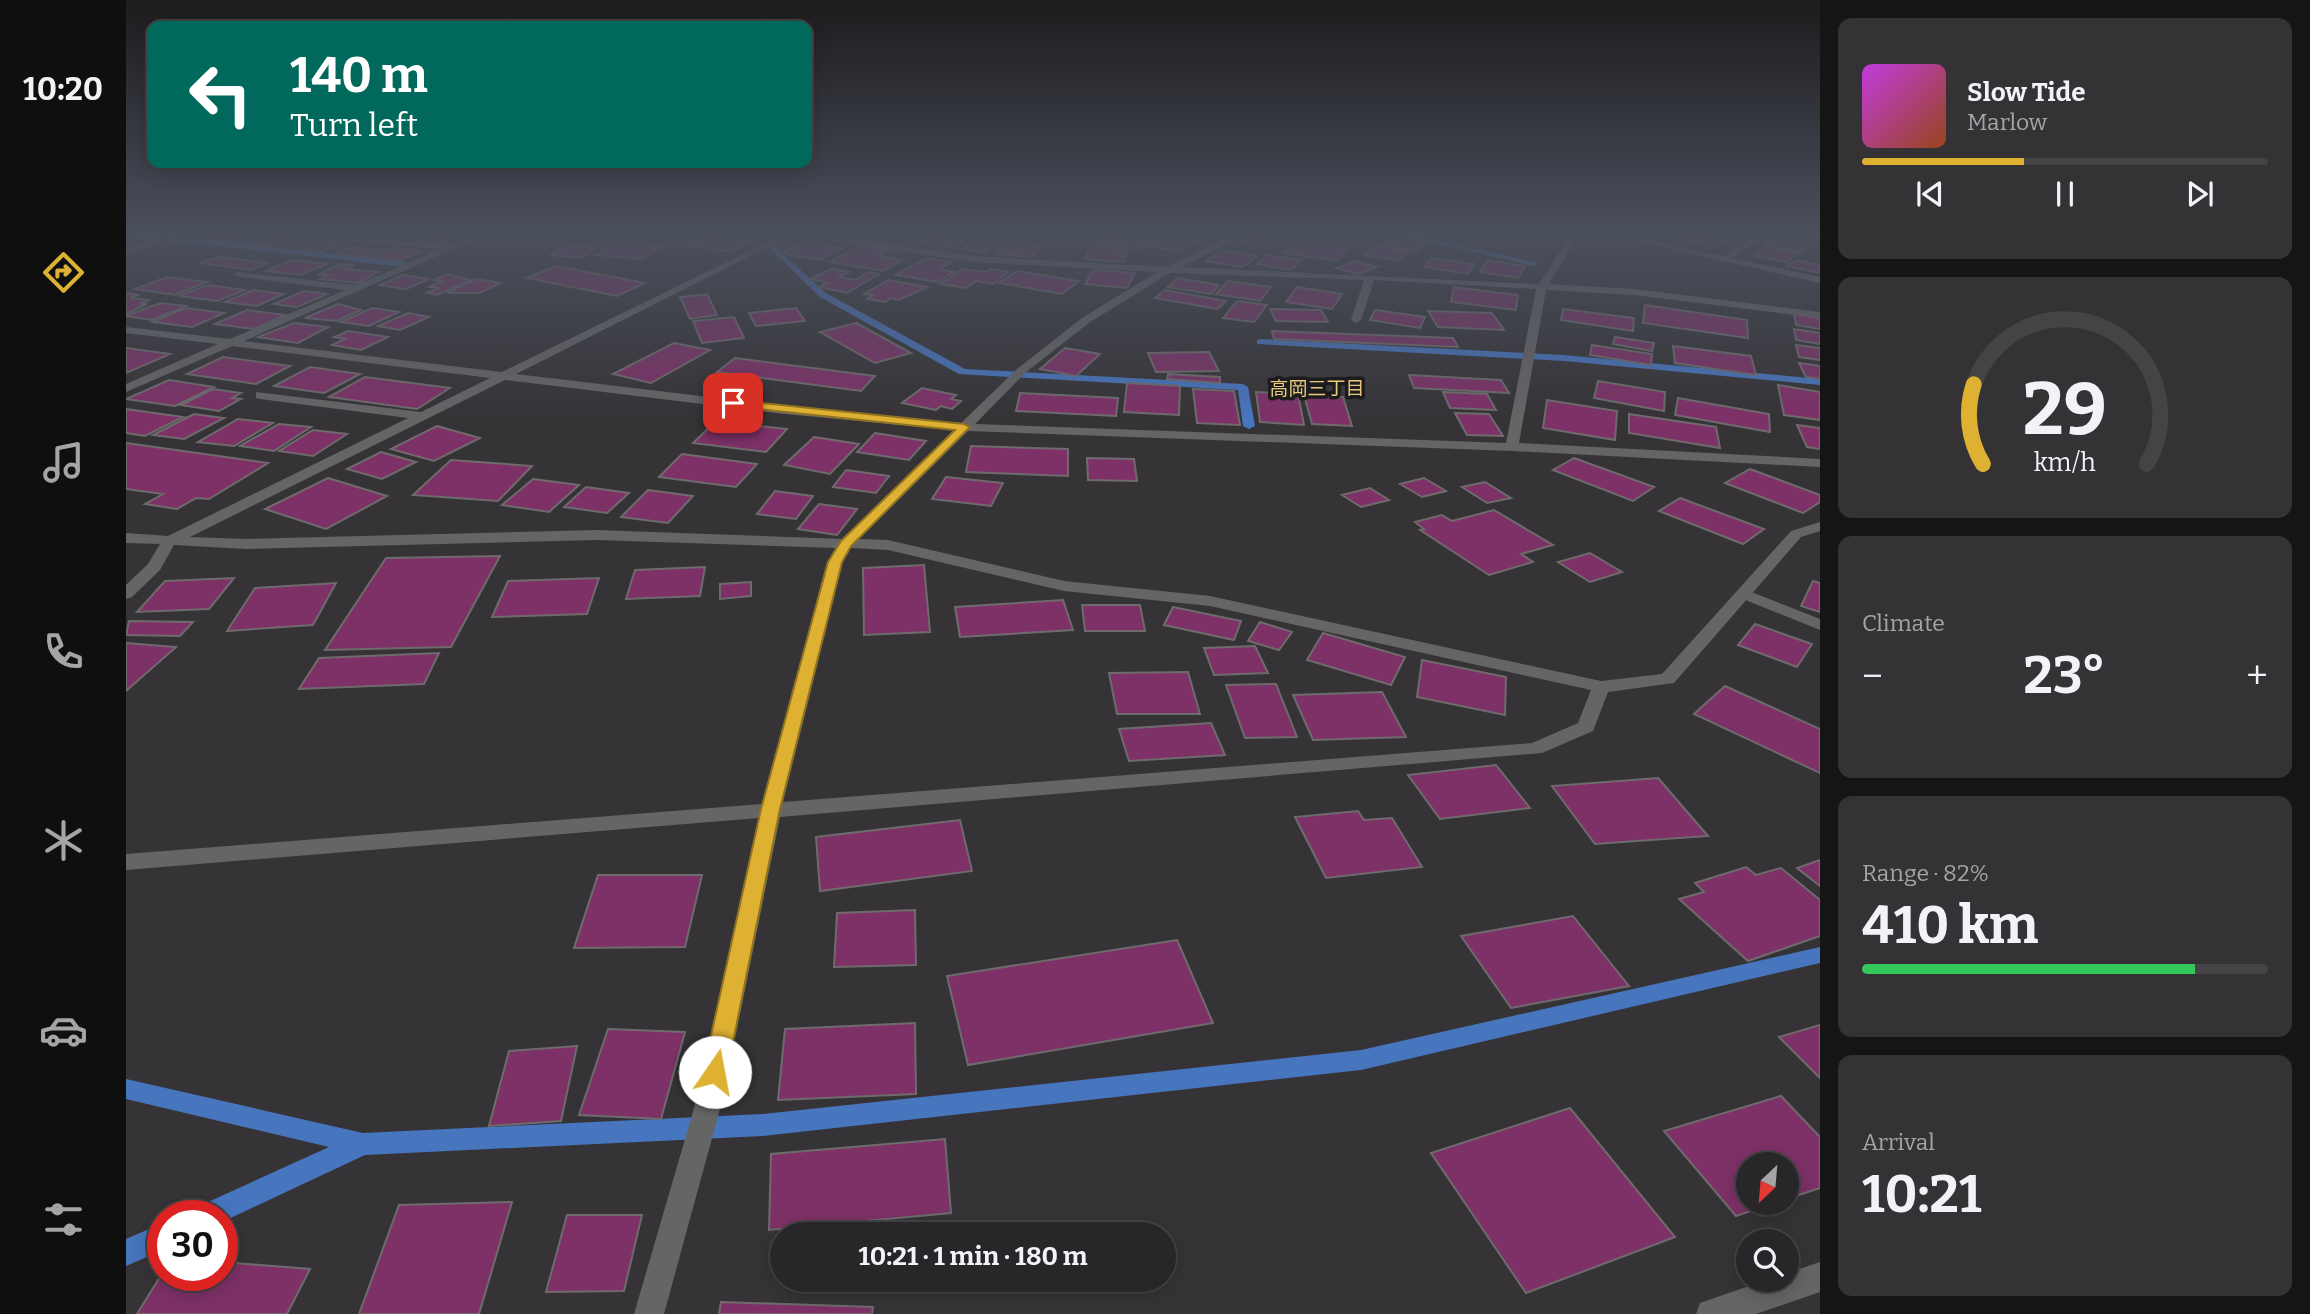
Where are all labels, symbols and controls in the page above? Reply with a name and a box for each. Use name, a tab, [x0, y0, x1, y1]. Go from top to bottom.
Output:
text: 140 m	[290, 46, 428, 105]
icon: left	[175, 49, 266, 140]
text: 10:20	[23, 70, 103, 108]
text: Slow Tide	[1967, 77, 2086, 108]
text: Turn left	[290, 106, 418, 144]
text: Marlow	[1967, 108, 2047, 136]
icon: previous	[1911, 175, 1949, 213]
icon: pause	[2046, 175, 2084, 213]
icon: next	[2181, 175, 2219, 213]
icon: directions	[39, 248, 88, 297]
text: 29	[2023, 366, 2107, 453]
pin	[703, 373, 763, 433]
district label: 高岡三丁目	[1269, 377, 1365, 400]
icon: arrive	[714, 384, 752, 422]
icon: music	[39, 438, 88, 487]
text: km/h	[2034, 448, 2096, 478]
text: Climate	[1862, 609, 1945, 637]
icon: phone	[39, 627, 88, 676]
text: 23°	[2024, 644, 2106, 707]
text: −	[1862, 653, 1883, 699]
text: +	[2246, 653, 2268, 699]
icon: climate	[39, 816, 88, 865]
text: Range · 82%	[1862, 859, 1989, 887]
text: 410 km	[1862, 894, 2038, 957]
icon: car	[39, 1006, 88, 1055]
position arrow	[678, 1035, 752, 1109]
text: Arrival	[1862, 1128, 1935, 1156]
north arrow	[1736, 1152, 1799, 1214]
map controls	[1736, 1152, 1799, 1292]
text: 10:21	[1862, 1163, 1981, 1226]
icon: filters	[39, 1195, 88, 1244]
speed limit sign: 30	[147, 1200, 238, 1291]
button: search	[1736, 1229, 1799, 1292]
text: 10:21 · 1 min · 180 m	[858, 1241, 1088, 1272]

